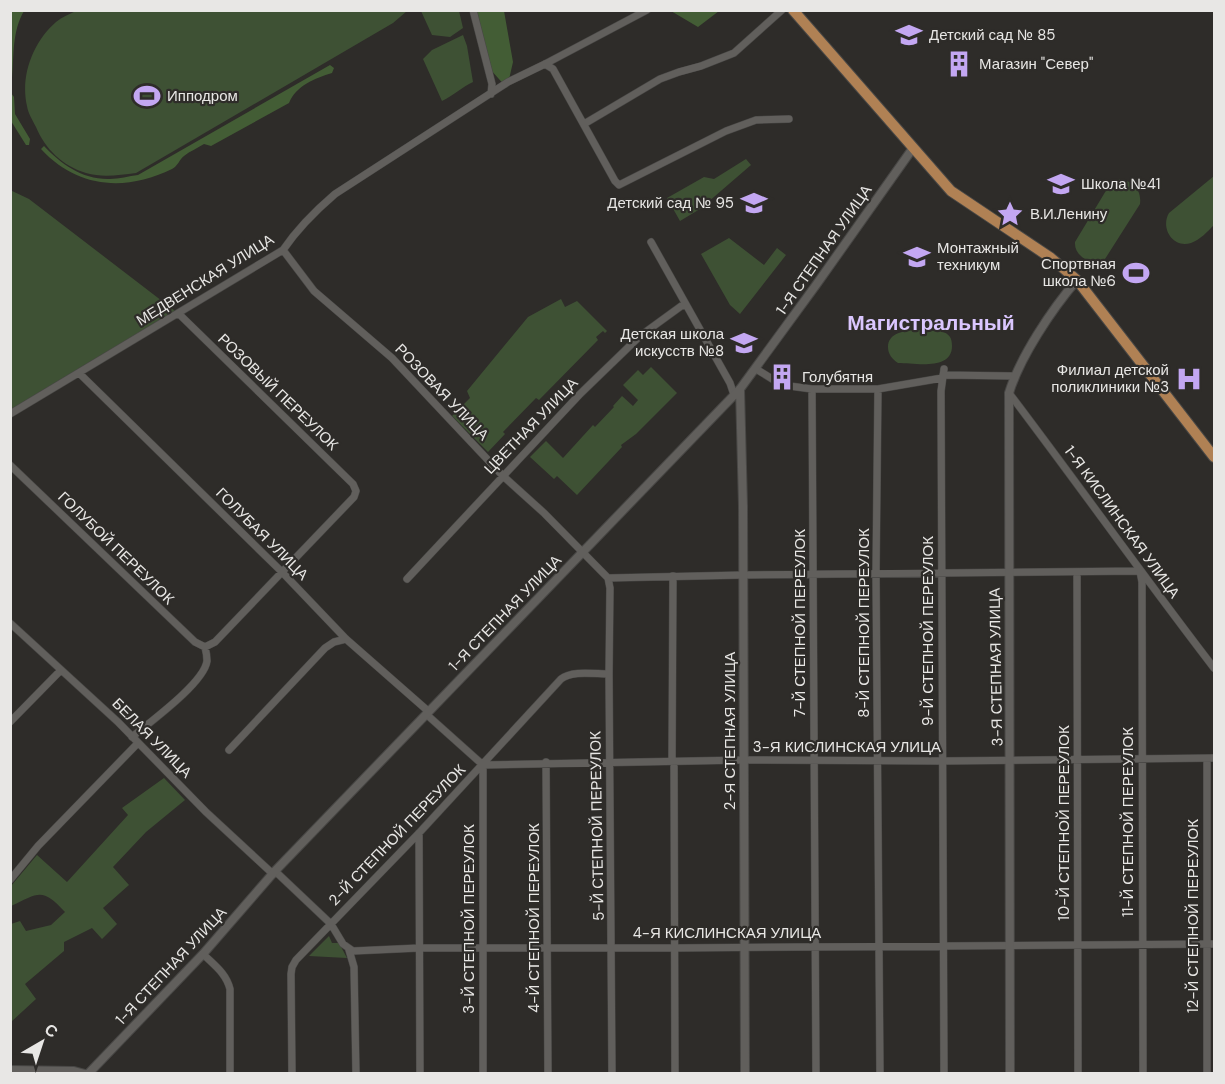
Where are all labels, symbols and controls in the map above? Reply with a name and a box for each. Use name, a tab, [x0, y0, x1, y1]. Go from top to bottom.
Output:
school or university icon: Детский сад № 85	[894, 20, 924, 50]
place label: Детский сад № 85	[929, 25, 1055, 45]
building icon: Магазин "Север"	[944, 49, 974, 79]
place label: Магазин "Север"	[979, 54, 1093, 74]
sports icon: Ипподром	[132, 81, 162, 111]
place label: Ипподром	[167, 86, 238, 106]
school or university icon: Школа №41	[1046, 169, 1076, 199]
place label: Школа №41	[1081, 174, 1160, 194]
street label: 1-Я СТЕПНАЯ УЛИЦА	[772, 181, 876, 319]
school or university icon: Детский сад № 95	[739, 188, 769, 218]
place label: Детский сад № 95	[607, 193, 734, 213]
place icon: В.И.Ленину	[995, 199, 1025, 229]
place label: В.И.Ленину	[1030, 204, 1108, 224]
street label: МЕДВЕНСКАЯ УЛИЦА	[132, 229, 278, 331]
place label: Монтажный техникум	[937, 238, 1019, 275]
school or university icon: Монтажный техникум	[902, 242, 932, 272]
place label: Спортвная школа №6	[1041, 254, 1116, 291]
sports icon: Спортвная школа №6	[1121, 258, 1151, 288]
district label: Магистральный	[847, 309, 1015, 337]
place label: Детская школа искусств №8	[621, 324, 725, 361]
school or university icon: Детская школа искусств №8	[729, 328, 759, 358]
street label: РОЗОВЫЙ ПЕРЕУЛОК	[213, 329, 343, 455]
street label: РОЗОВАЯ УЛИЦА	[391, 339, 493, 445]
place label: Филиал детской поликлиники №3	[1051, 360, 1169, 397]
building icon: Голубятня	[767, 362, 797, 392]
hospital icon: Филиал детской поликлиники №3	[1174, 364, 1204, 394]
place label: Голубятня	[802, 367, 873, 387]
street label: ЦВЕТНАЯ УЛИЦА	[480, 373, 582, 479]
street label: 1-Я КИСЛИНСКАЯ УЛИЦА	[1060, 442, 1184, 602]
street label: ГОЛУБАЯ УЛИЦА	[211, 483, 313, 585]
street label: ГОЛУБОЙ ПЕРЕУЛОК	[54, 487, 179, 609]
street label: 8-Й СТЕПНОЙ ПЕРЕУЛОК	[854, 528, 874, 718]
street label: 7-Й СТЕПНОЙ ПЕРЕУЛОК	[790, 529, 810, 717]
street label: 9-Й СТЕПНОЙ ПЕРЕУЛОК	[918, 536, 938, 726]
street label: 1-Я СТЕПНАЯ УЛИЦА	[444, 551, 566, 675]
street label: 3-Я СТЕПНАЯ УЛИЦА	[985, 588, 1007, 746]
street label: 2-Я СТЕПНАЯ УЛИЦА	[720, 652, 740, 810]
street label: БЕЛАЯ УЛИЦА	[108, 694, 196, 782]
street label: 10-Й СТЕПНОЙ ПЕРЕУЛОК	[1054, 725, 1074, 921]
street label: 11-Й СТЕПНОЙ ПЕРЕУЛОК	[1118, 727, 1138, 917]
street label: 5-Й СТЕПНОЙ ПЕРЕУЛОК	[585, 731, 609, 921]
street label: 3-Я КИСЛИНСКАЯ УЛИЦА	[753, 737, 941, 757]
street label: 2-Й СТЕПНОЙ ПЕРЕУЛОК	[324, 760, 470, 910]
street label: 12-Й СТЕПНОЙ ПЕРЕУЛОК	[1183, 819, 1203, 1013]
street label: 4-Й СТЕПНОЙ ПЕРЕУЛОК	[524, 823, 544, 1013]
street label: 3-Й СТЕПНОЙ ПЕРЕУЛОК	[459, 824, 479, 1014]
street label: 1-Я СТЕПНАЯ УЛИЦА	[111, 903, 231, 1029]
street label: 4-Я КИСЛИНСКАЯ УЛИЦА	[633, 923, 821, 943]
north arrow	[12, 1012, 72, 1072]
text: С	[40, 1019, 63, 1043]

